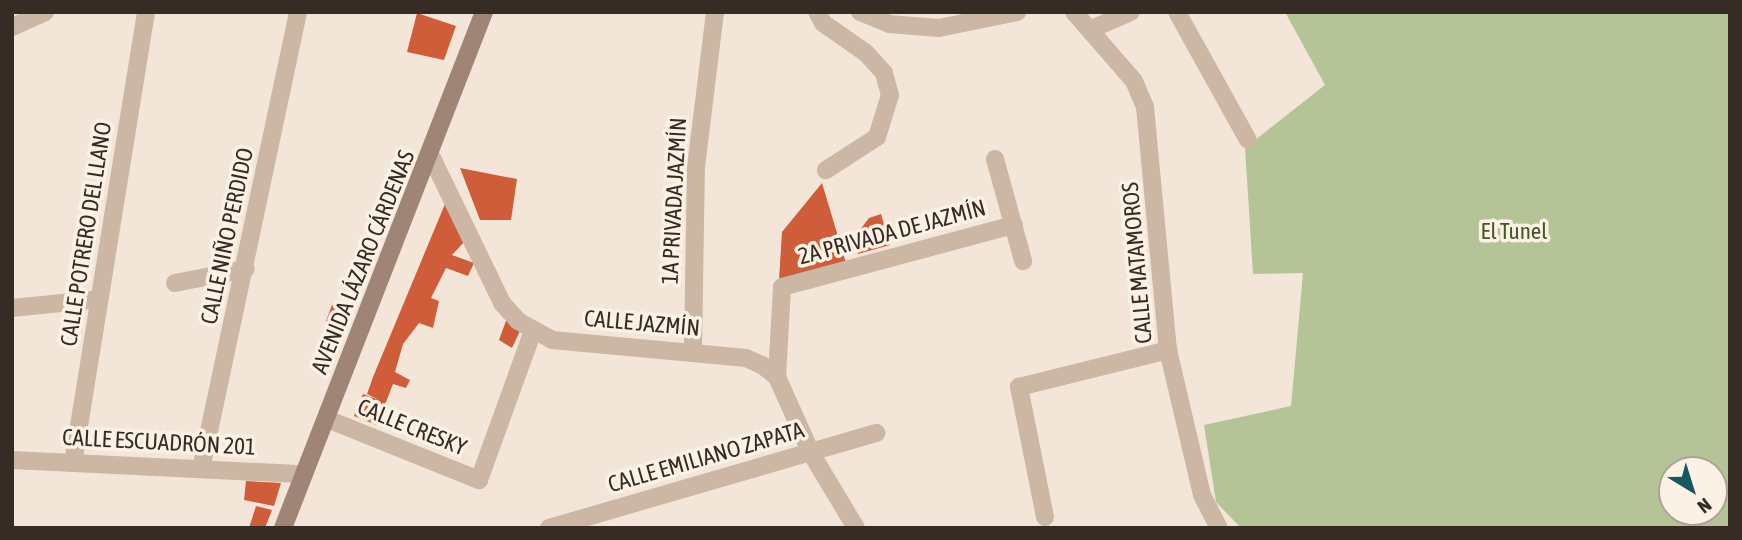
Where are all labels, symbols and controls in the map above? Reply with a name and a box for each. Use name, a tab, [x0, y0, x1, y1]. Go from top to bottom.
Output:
street label: 1A PRIVADA JAZMÍN	[656, 117, 692, 285]
street label: CALLE POTRERO DEL LLANO	[55, 120, 117, 348]
street label: CALLE NIÑO PERDIDO	[195, 145, 259, 327]
street label: AVENIDA LÁZARO CÁRDENAS	[306, 146, 420, 378]
street label: CALLE MATAMOROS	[1116, 181, 1158, 345]
street label: 2A PRIVADA DE JAZMÍN	[795, 194, 989, 270]
park label: El Tunel	[1481, 217, 1547, 245]
street label: CALLE JAZMÍN	[583, 304, 701, 342]
street label: CALLE CRESKY	[353, 393, 471, 461]
street label: CALLE EMILIANO ZAPATA	[605, 416, 807, 498]
street label: CALLE ESCUADRÓN 201	[62, 423, 256, 461]
north arrow	[1658, 456, 1728, 526]
text: N	[1694, 494, 1716, 518]

